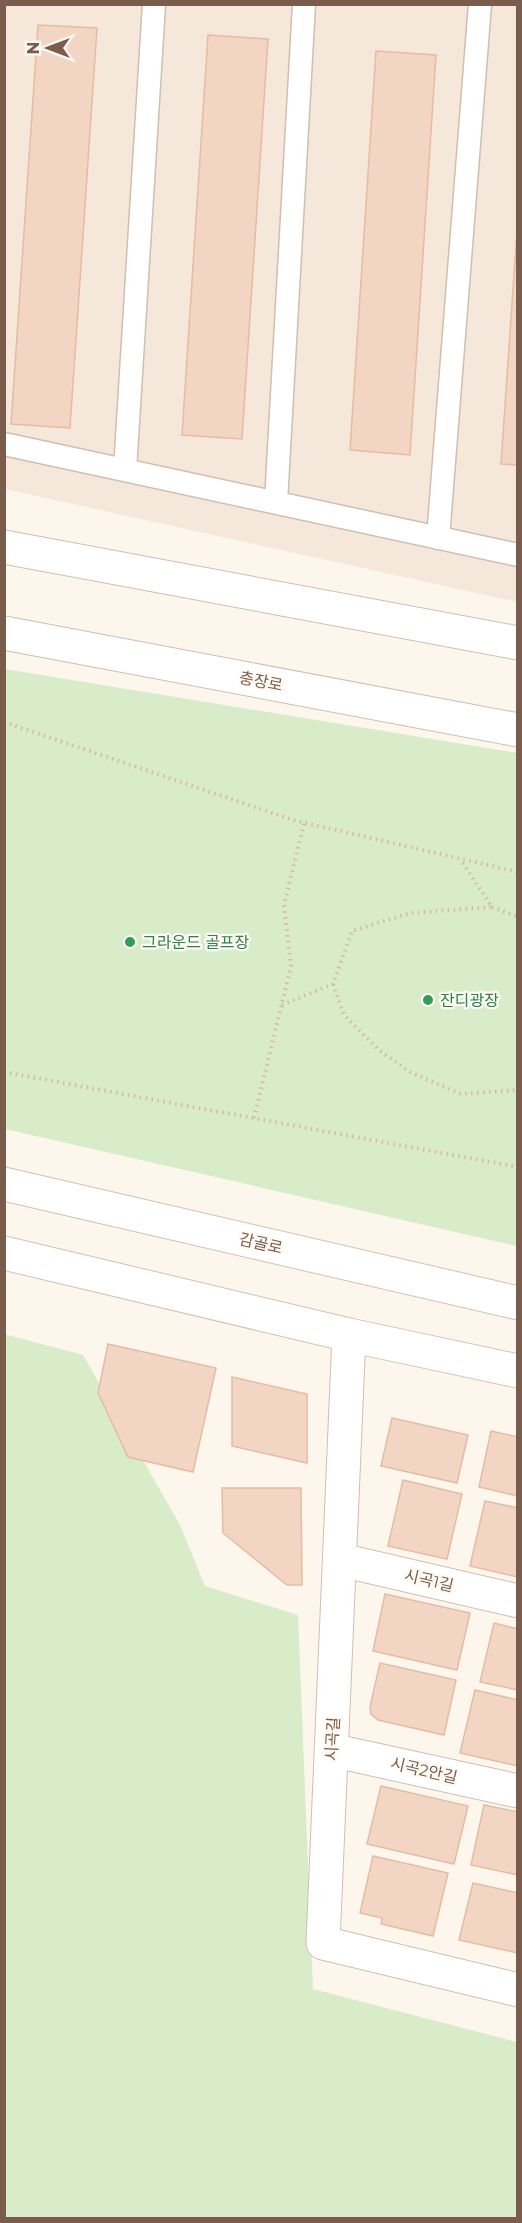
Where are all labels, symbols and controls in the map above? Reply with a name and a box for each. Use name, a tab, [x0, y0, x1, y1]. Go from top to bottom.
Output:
north arrow	[18, 18, 78, 78]
text: N	[24, 42, 43, 54]
street label: 충장로	[237, 668, 285, 695]
place label: 그라운드 골프장	[142, 933, 250, 952]
marker: 그라운드 골프장	[123, 935, 137, 949]
place label: 잔디광장	[440, 991, 499, 1010]
marker: 잔디광장	[421, 993, 435, 1007]
street label: 감골로	[237, 1229, 285, 1258]
street label: 시곡1길	[402, 1566, 455, 1595]
street label: 시곡길	[322, 1716, 343, 1762]
street label: 시곡2안길	[389, 1754, 459, 1787]

